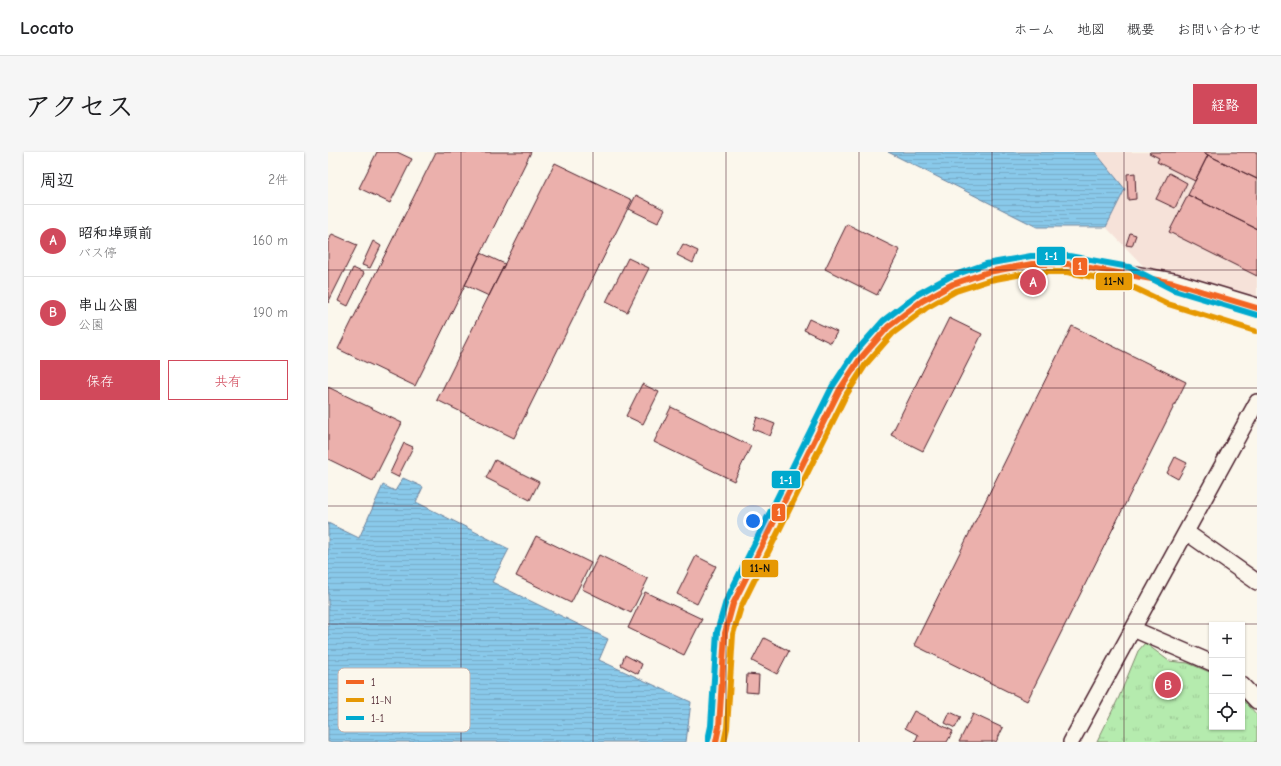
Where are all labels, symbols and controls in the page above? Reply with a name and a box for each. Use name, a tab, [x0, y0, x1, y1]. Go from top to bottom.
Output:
text: Locato	[20, 17, 74, 39]
text: ホーム	[1014, 21, 1055, 38]
text: 地図	[1077, 21, 1105, 38]
text: 概要	[1127, 21, 1155, 38]
text: お問い合わせ	[1177, 21, 1261, 38]
button: 経路	[1193, 84, 1257, 124]
text: アクセス	[24, 91, 134, 123]
text: 周辺	[40, 171, 74, 190]
text: 2件	[268, 172, 288, 187]
text: 昭和埠頭前	[78, 224, 153, 242]
text: A	[49, 233, 57, 248]
text: 160 m	[253, 233, 288, 248]
text: バス停	[78, 245, 117, 260]
line badge: 1-1	[1036, 246, 1066, 266]
text: 1-1	[1044, 250, 1058, 263]
line badge: 1	[1072, 257, 1088, 276]
text: 1	[1078, 260, 1082, 273]
pin: A	[1020, 267, 1046, 297]
line badge: 11-N	[1095, 272, 1133, 291]
text: 11-N	[1104, 275, 1124, 288]
text: 串山公園	[78, 296, 138, 314]
text: B	[49, 305, 57, 320]
text: 190 m	[253, 305, 288, 320]
text: 公園	[78, 317, 104, 332]
button: 保存	[40, 360, 160, 400]
button: 共有	[168, 360, 288, 400]
line badge: 1-1	[771, 470, 801, 489]
text: 1-1	[779, 474, 793, 487]
line badge: 1	[771, 503, 786, 522]
text: 1	[777, 506, 781, 519]
your location	[743, 511, 763, 531]
line badge: 11-N	[741, 559, 779, 578]
text: 11-N	[750, 562, 770, 575]
map controls	[1209, 622, 1245, 730]
button: +	[1209, 622, 1245, 658]
button: −	[1209, 658, 1245, 694]
legend	[338, 668, 470, 732]
pin: B	[1155, 670, 1181, 700]
text: 1	[371, 676, 375, 689]
text: 11-N	[371, 694, 391, 707]
button: locate	[1209, 694, 1245, 730]
text: 1-1	[371, 712, 384, 725]

